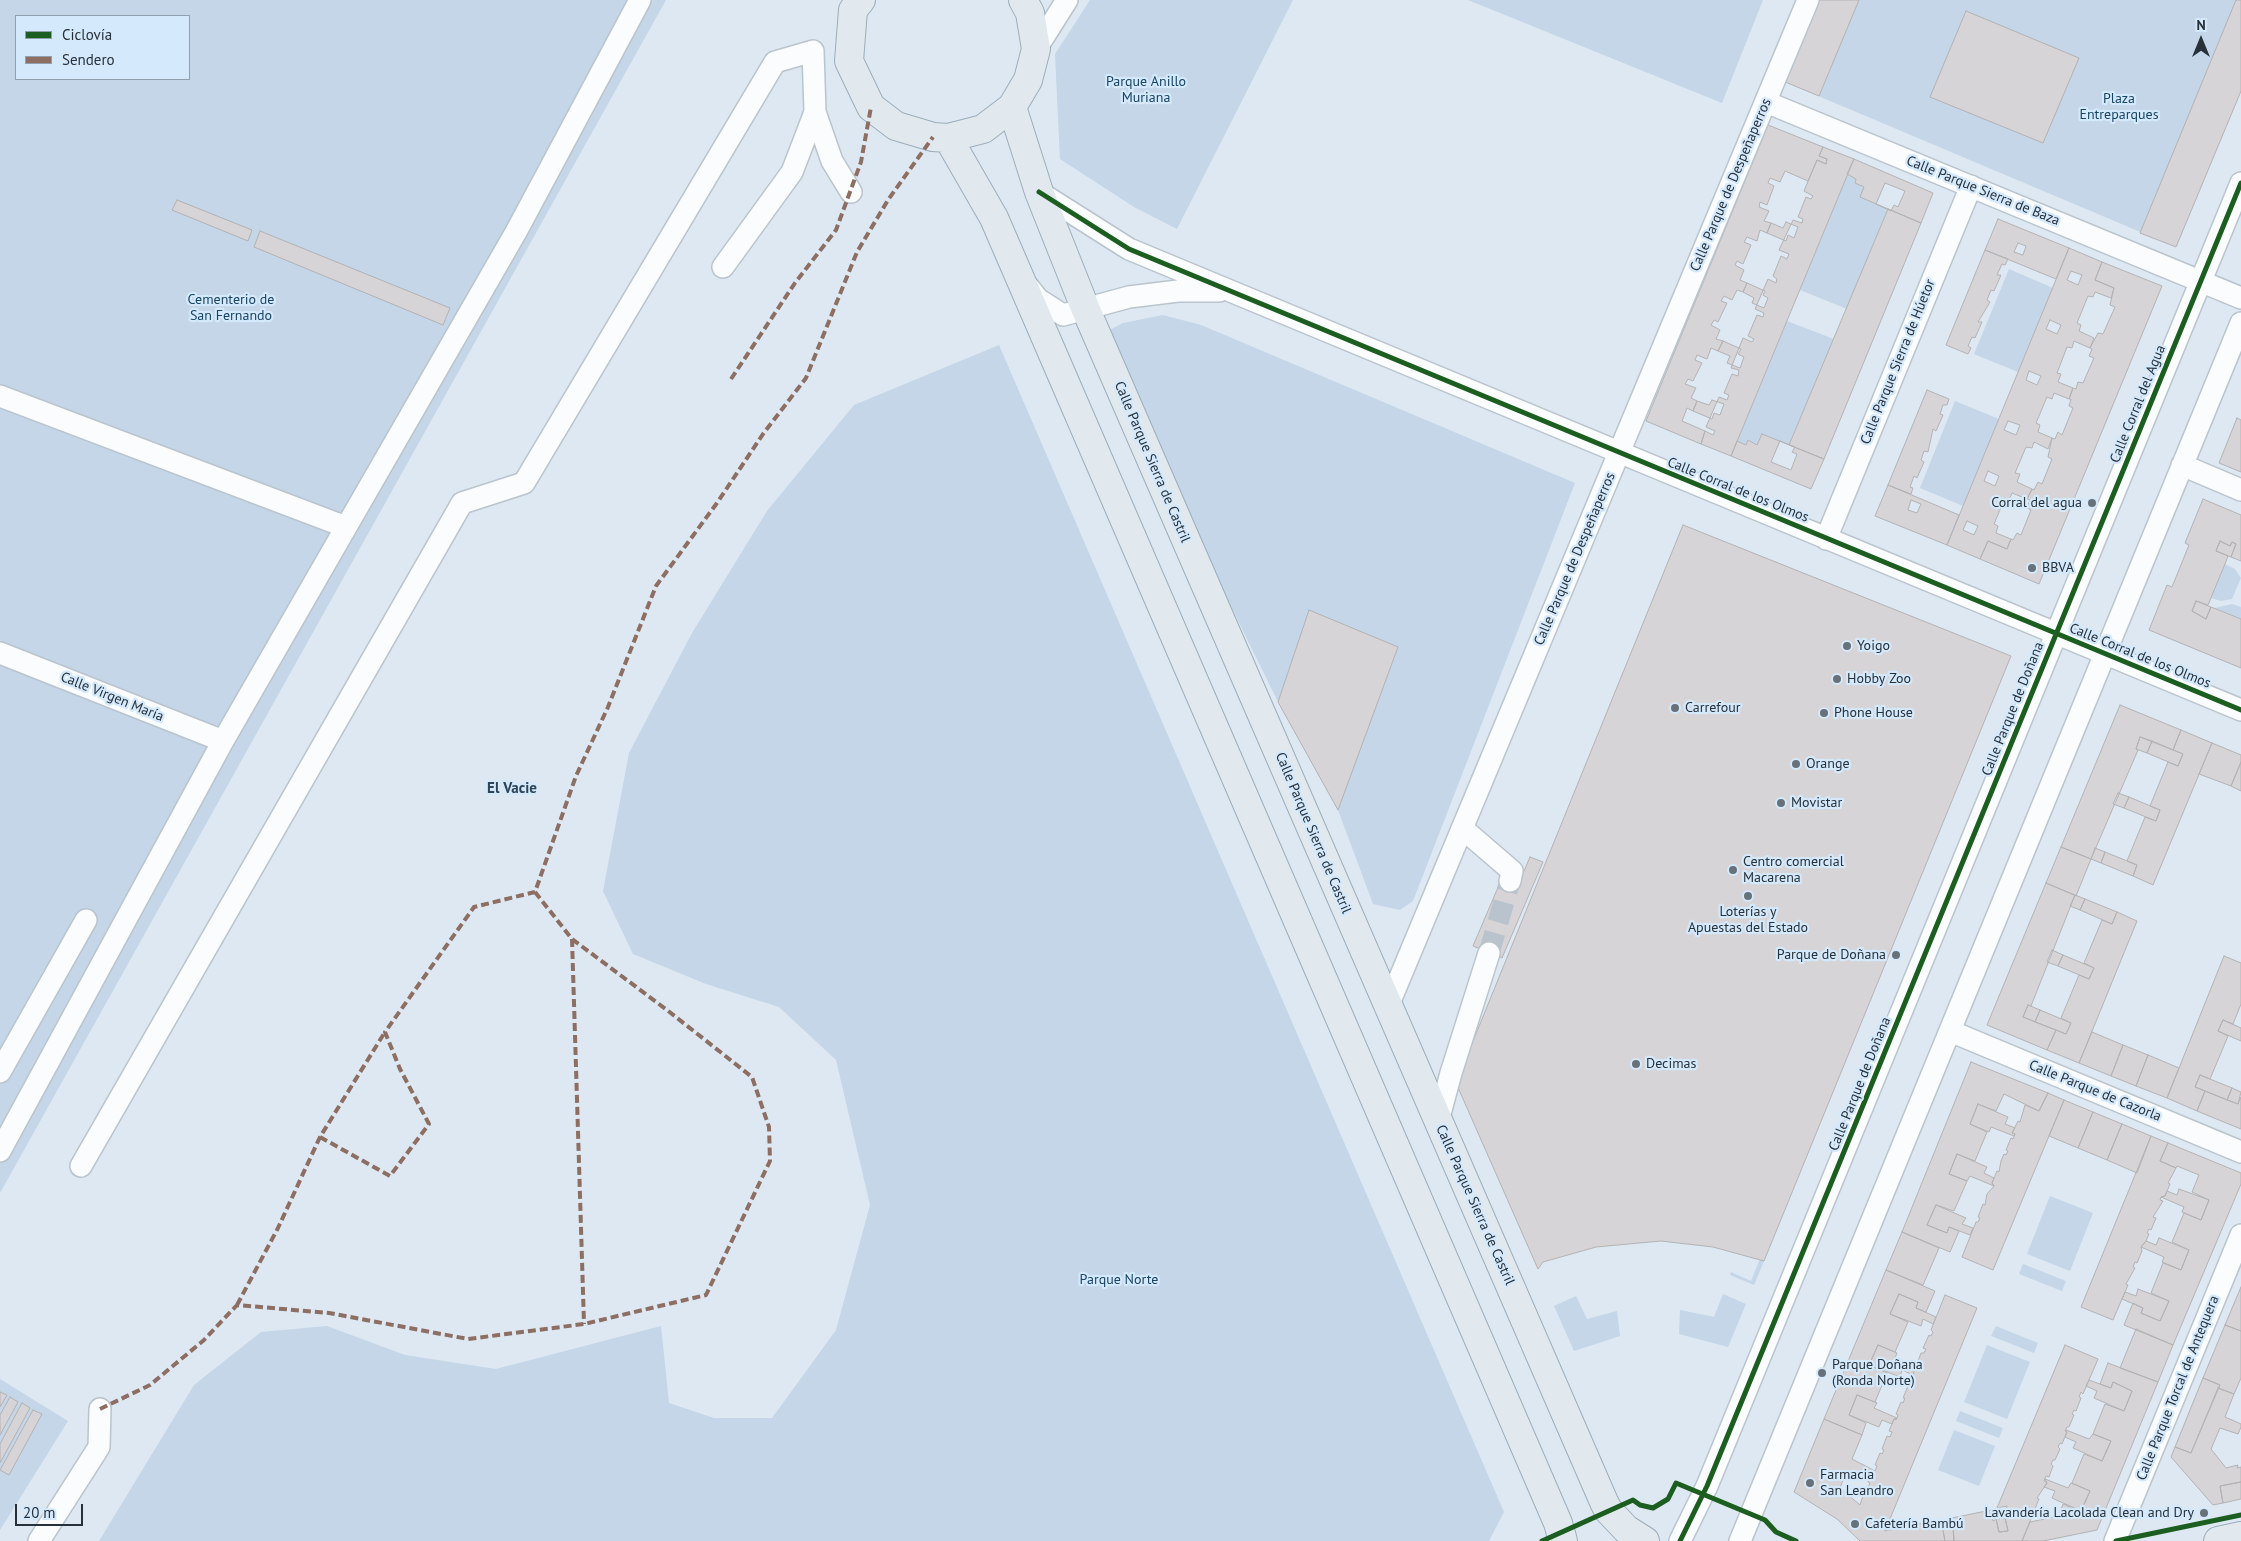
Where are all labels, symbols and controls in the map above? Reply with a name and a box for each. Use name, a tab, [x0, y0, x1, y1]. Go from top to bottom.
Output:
legend	[15, 15, 190, 80]
north arrow	[2176, 15, 2226, 65]
text: N	[2196, 16, 2206, 34]
text: Ciclovía	[62, 25, 112, 44]
text: Sendero	[62, 50, 115, 69]
park label: Parque Anillo Muriana	[1106, 74, 1186, 106]
park label: Plaza Entreparques	[2079, 91, 2159, 124]
street label: Calle Parque de Despeñaperros	[1687, 96, 1775, 274]
street label: Calle Parque Sierra de Baza	[1904, 153, 2062, 229]
street label: Calle Parque Sierra de Húetor	[1857, 277, 1939, 447]
park label: Cementerio de San Fernando	[188, 292, 274, 324]
street label: Calle Corral del Agua	[2107, 343, 2169, 465]
street label: Calle Parque Sierra de Castril	[1110, 379, 1194, 545]
street label: Calle Corral de los Olmos	[1665, 454, 1811, 526]
street label: Calle Parque de Despeñaperros	[1531, 470, 1619, 648]
place label: Corral del agua	[1991, 495, 2082, 511]
marker: Corral del agua	[2086, 497, 2098, 509]
place label: BBVA	[2042, 560, 2074, 576]
marker: BBVA	[2026, 562, 2038, 574]
street label: Calle Corral de los Olmos	[2067, 620, 2213, 692]
place label: Yoigo	[1857, 638, 1890, 654]
marker: Yoigo	[1841, 640, 1853, 652]
street label: Calle Parque de Doñana	[1978, 640, 2048, 778]
street label: Calle Virgen María	[58, 669, 166, 725]
place label: Hobby Zoo	[1847, 671, 1911, 687]
marker: Hobby Zoo	[1831, 673, 1843, 685]
place label: Carrefour	[1685, 700, 1740, 716]
marker: Carrefour	[1669, 702, 1681, 714]
place label: Phone House	[1834, 705, 1913, 721]
marker: Phone House	[1818, 707, 1830, 719]
street label: Calle Parque Sierra de Castril	[1271, 750, 1355, 916]
place label: Orange	[1806, 756, 1850, 772]
marker: Orange	[1790, 758, 1802, 770]
district label: El Vacie	[487, 780, 537, 798]
place label: Movistar	[1791, 795, 1842, 811]
marker: Movistar	[1775, 797, 1787, 809]
place label: Centro comercial Macarena	[1743, 854, 1844, 886]
marker: Centro comercial Macarena	[1727, 864, 1739, 876]
marker: Loterías y Apuestas del Estado	[1742, 890, 1754, 902]
place label: Loterías y Apuestas del Estado	[1688, 904, 1808, 936]
place label: Parque de Doñana	[1777, 947, 1886, 963]
marker: Parque de Doñana	[1890, 949, 1902, 961]
street label: Calle Parque de Doñana	[1825, 1015, 1895, 1153]
place label: Decimas	[1646, 1056, 1696, 1072]
street label: Calle Parque de Cazorla	[2026, 1057, 2164, 1125]
marker: Decimas	[1630, 1058, 1642, 1070]
street label: Calle Parque Sierra de Castril	[1432, 1122, 1518, 1288]
park label: Parque Norte	[1080, 1272, 1158, 1288]
street label: Calle Parque Torcal de Antequera	[2133, 1293, 2223, 1483]
place label: Parque Doñana (Ronda Norte)	[1832, 1357, 1923, 1390]
marker: Parque Doñana (Ronda Norte)	[1816, 1367, 1828, 1379]
place label: Farmacia San Leandro	[1820, 1467, 1894, 1500]
marker: Farmacia San Leandro	[1804, 1477, 1816, 1489]
scale bar	[18, 1494, 85, 1526]
text: 20 m	[23, 1503, 56, 1522]
place label: Lavandería Lacolada Clean and Dry	[1984, 1505, 2194, 1521]
marker: Lavandería Lacolada Clean and Dry	[2198, 1507, 2210, 1519]
place label: Cafetería Bambú	[1865, 1516, 1964, 1532]
marker: Cafetería Bambú	[1849, 1518, 1861, 1530]

